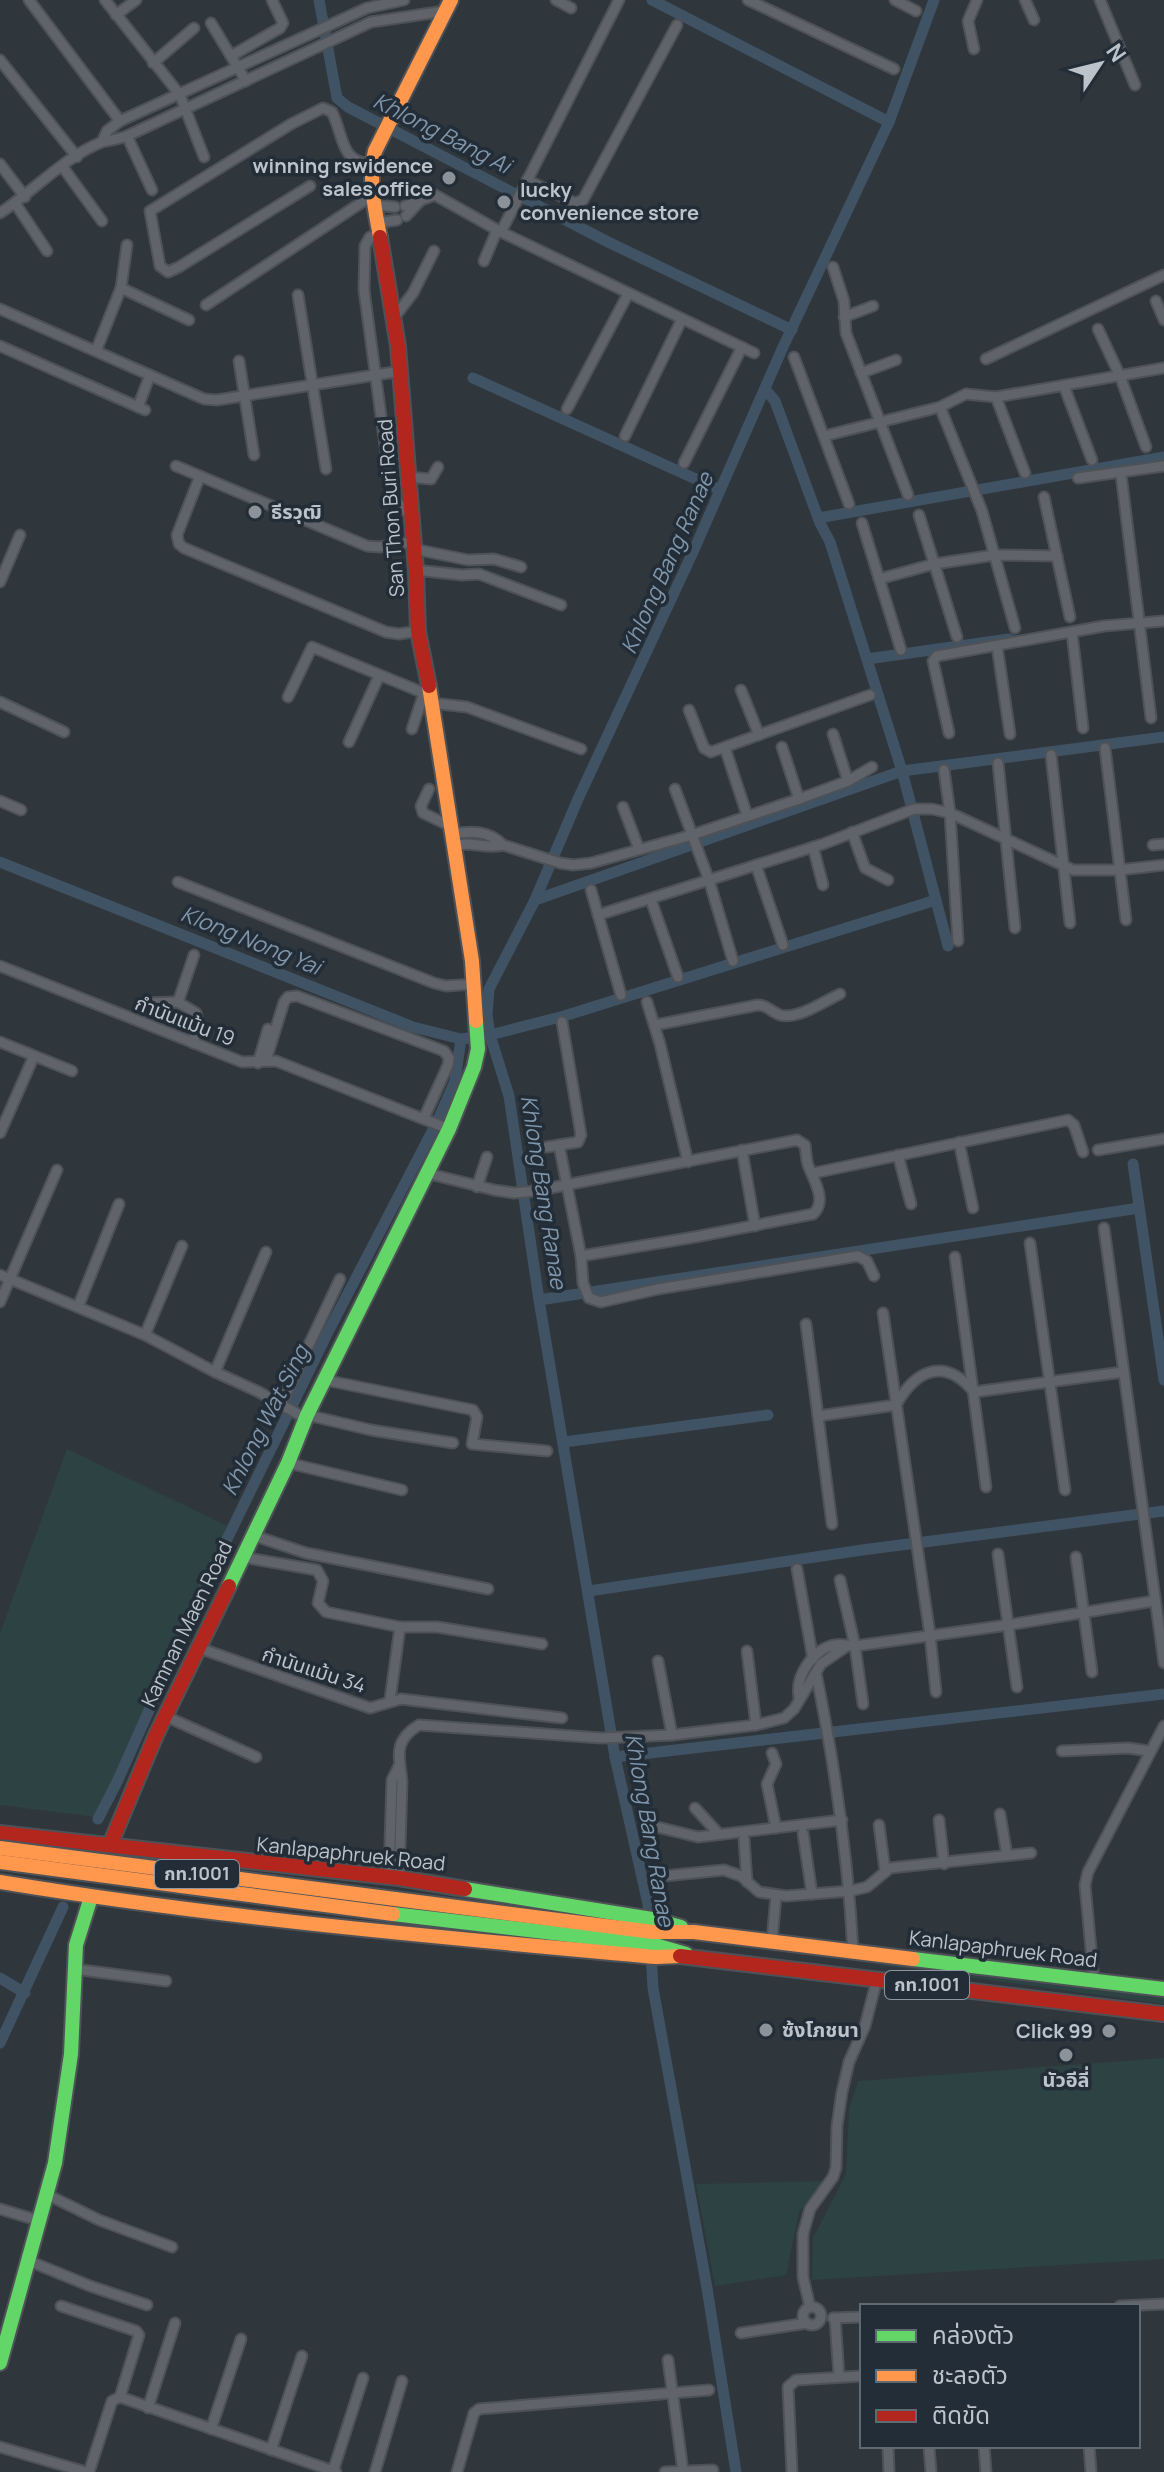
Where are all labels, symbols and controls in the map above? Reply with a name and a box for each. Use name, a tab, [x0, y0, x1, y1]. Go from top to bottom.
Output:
north arrow	[1060, 24, 1140, 104]
text: N	[1100, 37, 1133, 68]
water label: Khlong Bang Ai	[368, 86, 518, 182]
place label: winning rswidence sales office	[253, 152, 433, 202]
marker: winning rswidence sales office	[440, 169, 458, 187]
place label: lucky convenience store	[520, 176, 699, 226]
marker: lucky convenience store	[495, 193, 513, 211]
street label: San Thon Buri Road	[371, 418, 410, 598]
water label: Khlong Bang Ranae	[614, 467, 721, 658]
place label: ธีรวุฒิ	[271, 498, 322, 525]
marker: ธีรวุฒิ	[246, 503, 264, 521]
water label: Klong Nong Yai	[177, 898, 328, 983]
street label: กำนันแม้น 19	[131, 989, 239, 1052]
water label: Khlong Bang Ranae	[514, 1093, 574, 1292]
water label: Khlong Wat Sing	[214, 1338, 317, 1500]
street label: Kamnan Maen Road	[135, 1536, 238, 1711]
street label: กำนันแม้น 34	[259, 1640, 369, 1699]
water label: Khlong Bang Ranae	[618, 1731, 682, 1930]
street label: Kanlapaphruek Road	[255, 1830, 447, 1877]
road number: กท.1001	[155, 1860, 239, 1888]
street label: Kanlapaphruek Road	[907, 1924, 1099, 1973]
road number: กท.1001	[885, 1971, 969, 1999]
place label: ซ้งโภชนา	[782, 2016, 859, 2043]
place label: Click 99	[1016, 2017, 1093, 2044]
marker: ซ้งโภชนา	[757, 2021, 775, 2039]
marker: Click 99	[1100, 2022, 1118, 2040]
marker: นัวอีลี่	[1057, 2046, 1075, 2064]
place label: นัวอีลี่	[1042, 2066, 1090, 2093]
legend	[860, 2304, 1140, 2448]
text: คล่องตัว	[932, 2318, 1014, 2351]
text: ชะลอตัว	[932, 2358, 1008, 2391]
text: ติดขัด	[932, 2398, 990, 2431]

